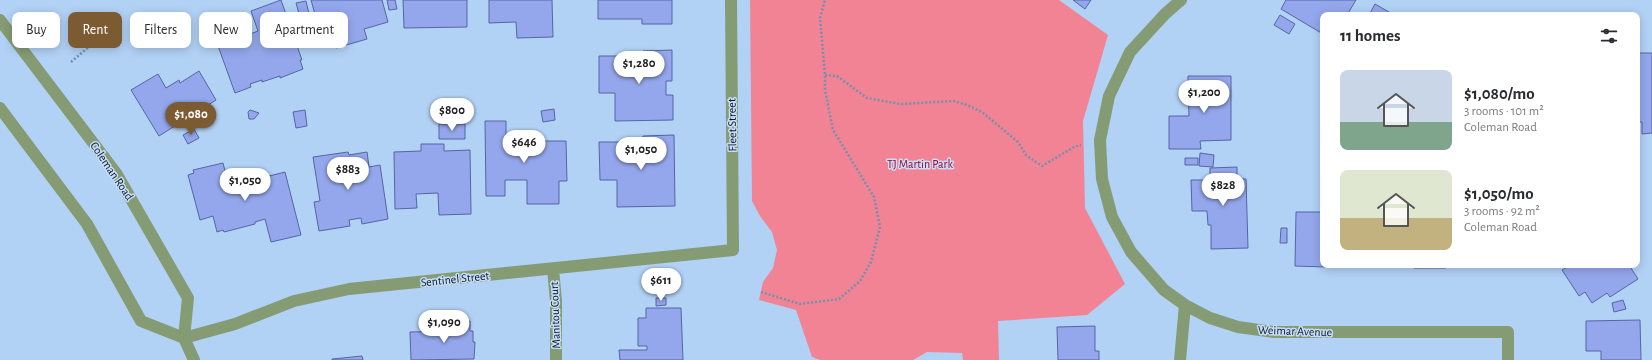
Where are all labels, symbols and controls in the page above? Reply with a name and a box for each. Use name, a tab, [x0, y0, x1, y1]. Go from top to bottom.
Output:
chip: Buy	[12, 12, 60, 48]
chip: Rent	[68, 12, 122, 48]
chip: Filters	[130, 12, 191, 48]
chip: New	[199, 12, 252, 48]
chip: Apartment	[260, 12, 348, 48]
icon: filters	[1598, 25, 1620, 47]
text: 11 homes	[1340, 27, 1400, 44]
pin: $1,280	[606, 51, 672, 85]
text: $1,280	[623, 57, 655, 70]
pin: $1,200	[1171, 80, 1237, 114]
text: $1,080/mo	[1464, 85, 1535, 102]
text: $1,200	[1187, 86, 1221, 99]
icon: home	[1372, 86, 1420, 134]
pin: $800	[428, 98, 476, 132]
street label: Fleet Street	[726, 98, 738, 152]
pin: $1,080	[158, 102, 224, 136]
text: $800	[439, 104, 465, 117]
text: 3 rooms · 101 m²	[1464, 105, 1544, 118]
text: $1,080	[174, 108, 208, 121]
text: Coleman Road	[1464, 121, 1537, 134]
pin: $646	[500, 130, 548, 164]
text: $646	[512, 136, 536, 149]
pin: $1,050	[608, 137, 674, 171]
street label: Coleman Road	[88, 140, 136, 202]
text: $1,050	[625, 143, 657, 156]
pin: $883	[324, 157, 372, 191]
park label: TJ Martin Park	[887, 158, 953, 170]
text: $883	[336, 163, 360, 176]
pin: $1,050	[212, 168, 278, 202]
pin: $828	[1199, 173, 1247, 207]
text: $1,050	[229, 174, 261, 187]
text: $828	[1211, 179, 1235, 192]
text: $1,050/mo	[1464, 185, 1534, 202]
icon: home	[1372, 186, 1420, 234]
text: 3 rooms · 92 m²	[1464, 205, 1540, 218]
text: Coleman Road	[1464, 221, 1537, 234]
pin: $611	[637, 268, 685, 302]
street label: Sentinel Street	[420, 269, 490, 289]
text: $611	[650, 274, 672, 287]
street label: Manitou Court	[548, 281, 562, 349]
pin: $1,090	[411, 310, 477, 344]
text: $1,090	[427, 316, 461, 329]
street label: Weimar Avenue	[1258, 324, 1332, 338]

